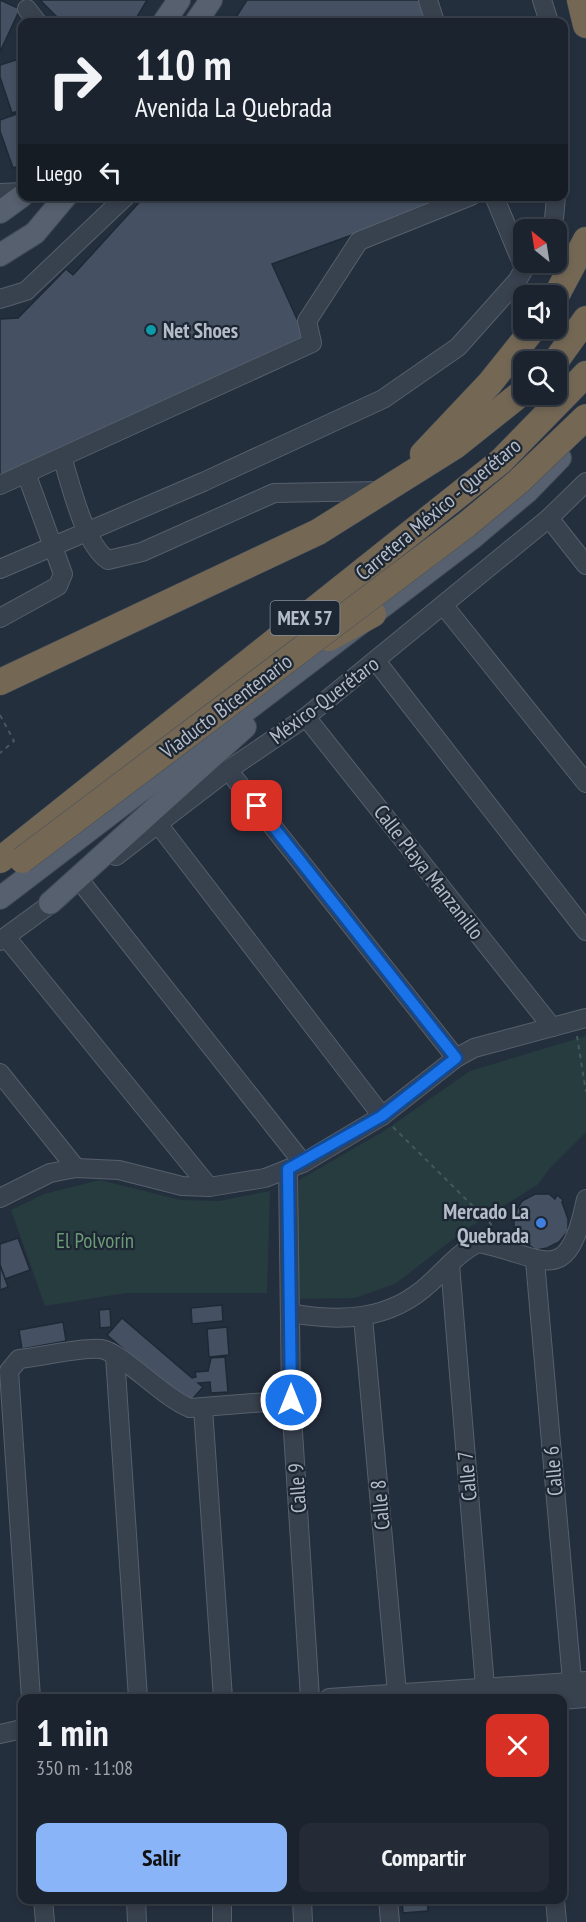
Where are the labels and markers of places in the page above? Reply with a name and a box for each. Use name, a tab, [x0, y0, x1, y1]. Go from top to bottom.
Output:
place label: Net Shoes	[163, 317, 238, 344]
marker: Net Shoes	[144, 323, 158, 337]
pin	[231, 780, 282, 831]
place label: Mercado La Quebrada	[443, 1198, 529, 1249]
marker: Mercado La Quebrada	[534, 1216, 548, 1230]

